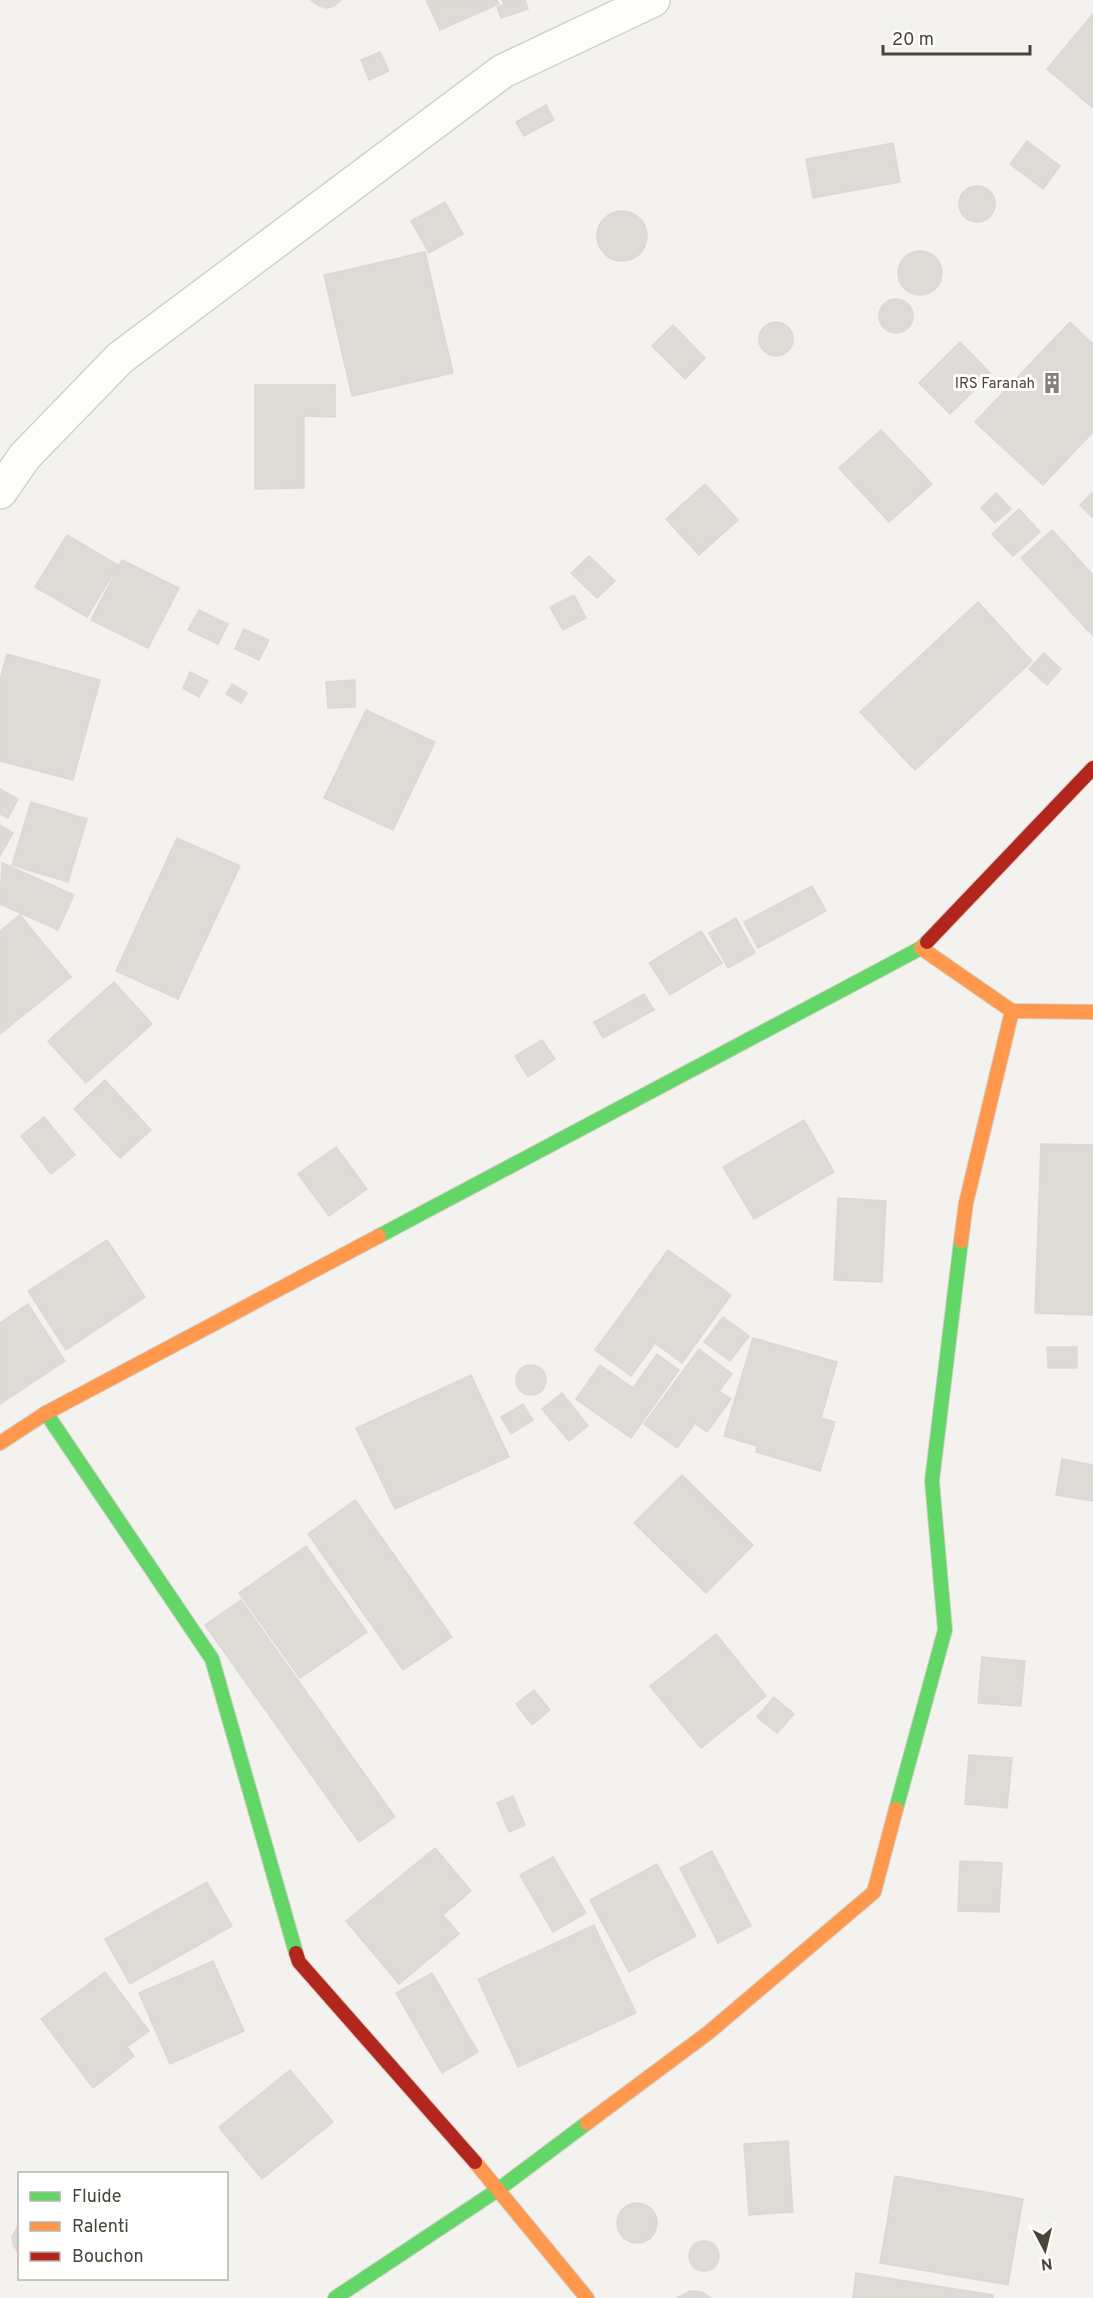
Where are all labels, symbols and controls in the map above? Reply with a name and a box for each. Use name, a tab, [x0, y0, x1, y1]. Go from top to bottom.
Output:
scale bar	[883, 18, 1030, 56]
text: 20 m	[892, 29, 934, 52]
building icon: IRS Faranah	[1040, 371, 1064, 395]
place label: IRS Faranah	[955, 375, 1035, 394]
legend	[18, 2172, 228, 2280]
text: Fluide	[72, 2186, 121, 2209]
text: Ralenti	[72, 2216, 129, 2239]
north arrow	[1015, 2220, 1075, 2280]
text: Bouchon	[72, 2246, 144, 2269]
text: N	[1040, 2252, 1054, 2274]

